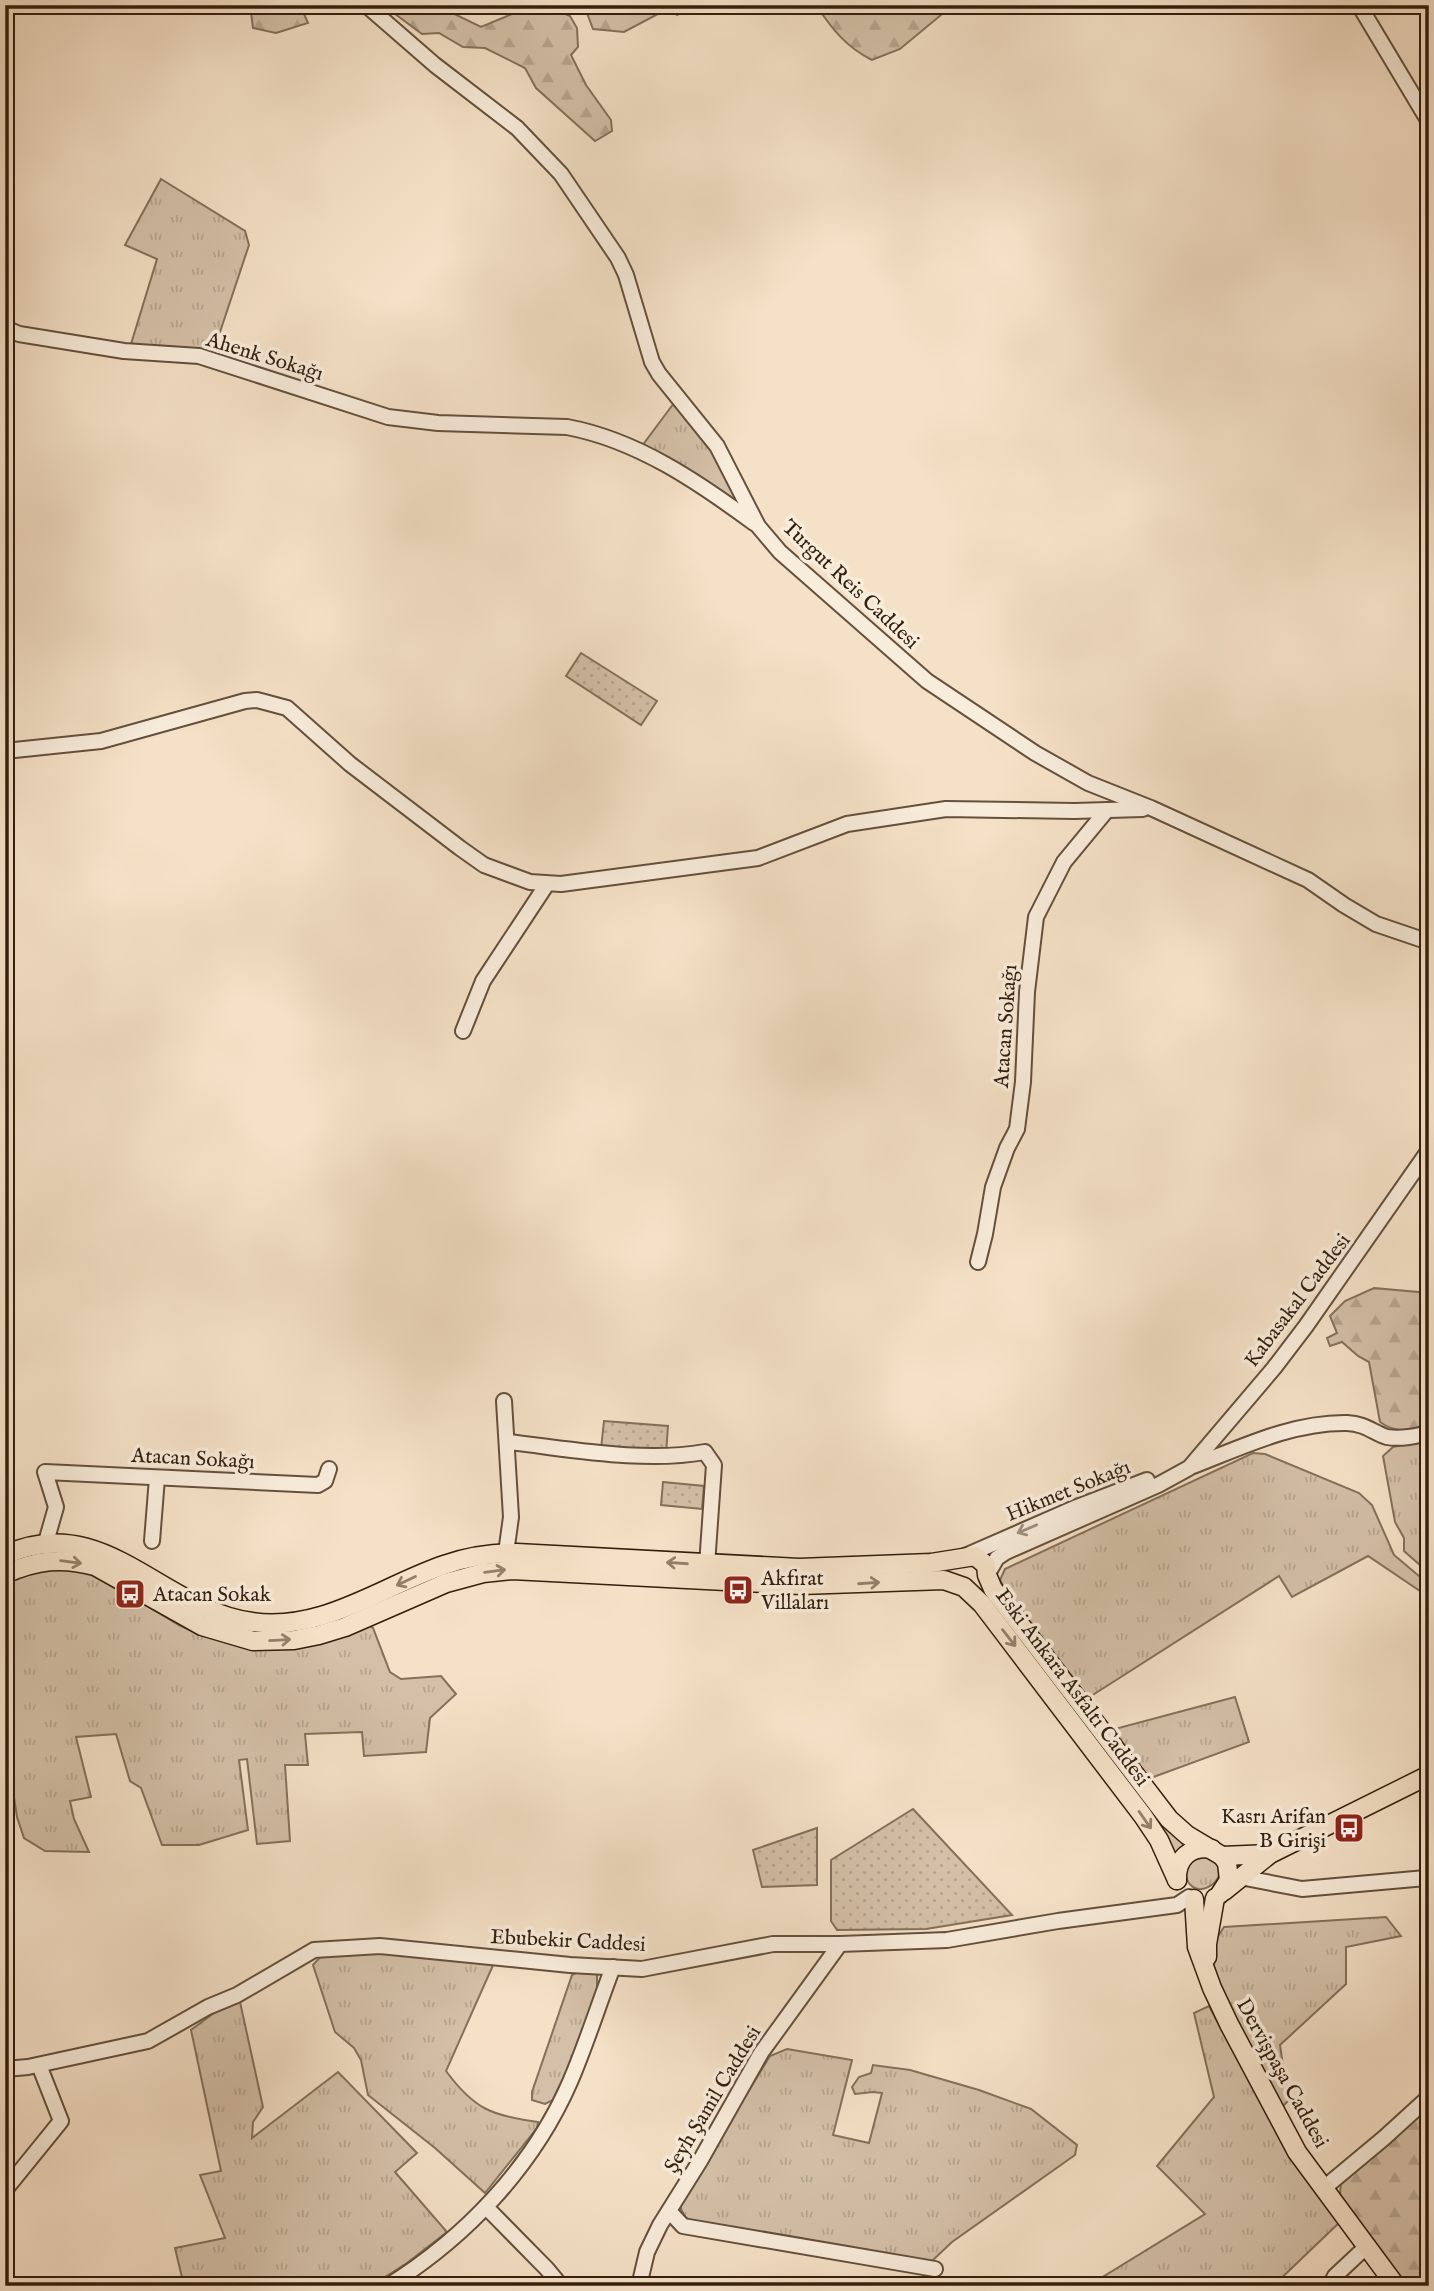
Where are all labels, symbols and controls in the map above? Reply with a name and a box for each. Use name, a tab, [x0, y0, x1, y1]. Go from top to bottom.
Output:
street label: Ahenk Sokağı	[202, 327, 326, 388]
street label: Turgut Reis Caddesi	[776, 514, 924, 656]
street label: Atacan Sokağı	[989, 963, 1024, 1090]
street label: Kabasakal Caddesi	[1239, 1229, 1357, 1373]
street label: Atacan Sokağı	[129, 1443, 255, 1476]
street label: Hikmet Sokağı	[1002, 1454, 1135, 1529]
one-way arrow	[1017, 1523, 1038, 1536]
one-way arrow	[59, 1555, 82, 1568]
one-way arrow	[667, 1556, 689, 1569]
one-way arrow	[483, 1565, 506, 1578]
place label: Akfırat Villaları	[760, 1566, 829, 1617]
bus stop icon: Akfırat Villaları	[721, 1573, 755, 1607]
one-way arrow	[396, 1575, 417, 1588]
bus stop icon: Atacan Sokak	[113, 1577, 147, 1611]
one-way arrow	[857, 1577, 880, 1590]
place label: Atacan Sokak	[152, 1582, 272, 1609]
street label: Eski Ankara Asfaltı Caddesi	[989, 1584, 1155, 1792]
one-way arrow	[1001, 1629, 1016, 1647]
one-way arrow	[268, 1634, 291, 1647]
place label: Kasrı Arifan B Girişi	[1221, 1804, 1326, 1855]
one-way arrow	[1138, 1810, 1153, 1829]
bus stop icon: Kasrı Arifan B Girişi	[1332, 1811, 1366, 1845]
street label: Ebubekir Caddesi	[489, 1924, 646, 1959]
street label: Dervişpaşa Caddesi	[1229, 1994, 1334, 2153]
street label: Şeyh Şamil Caddesi	[659, 2021, 768, 2178]

